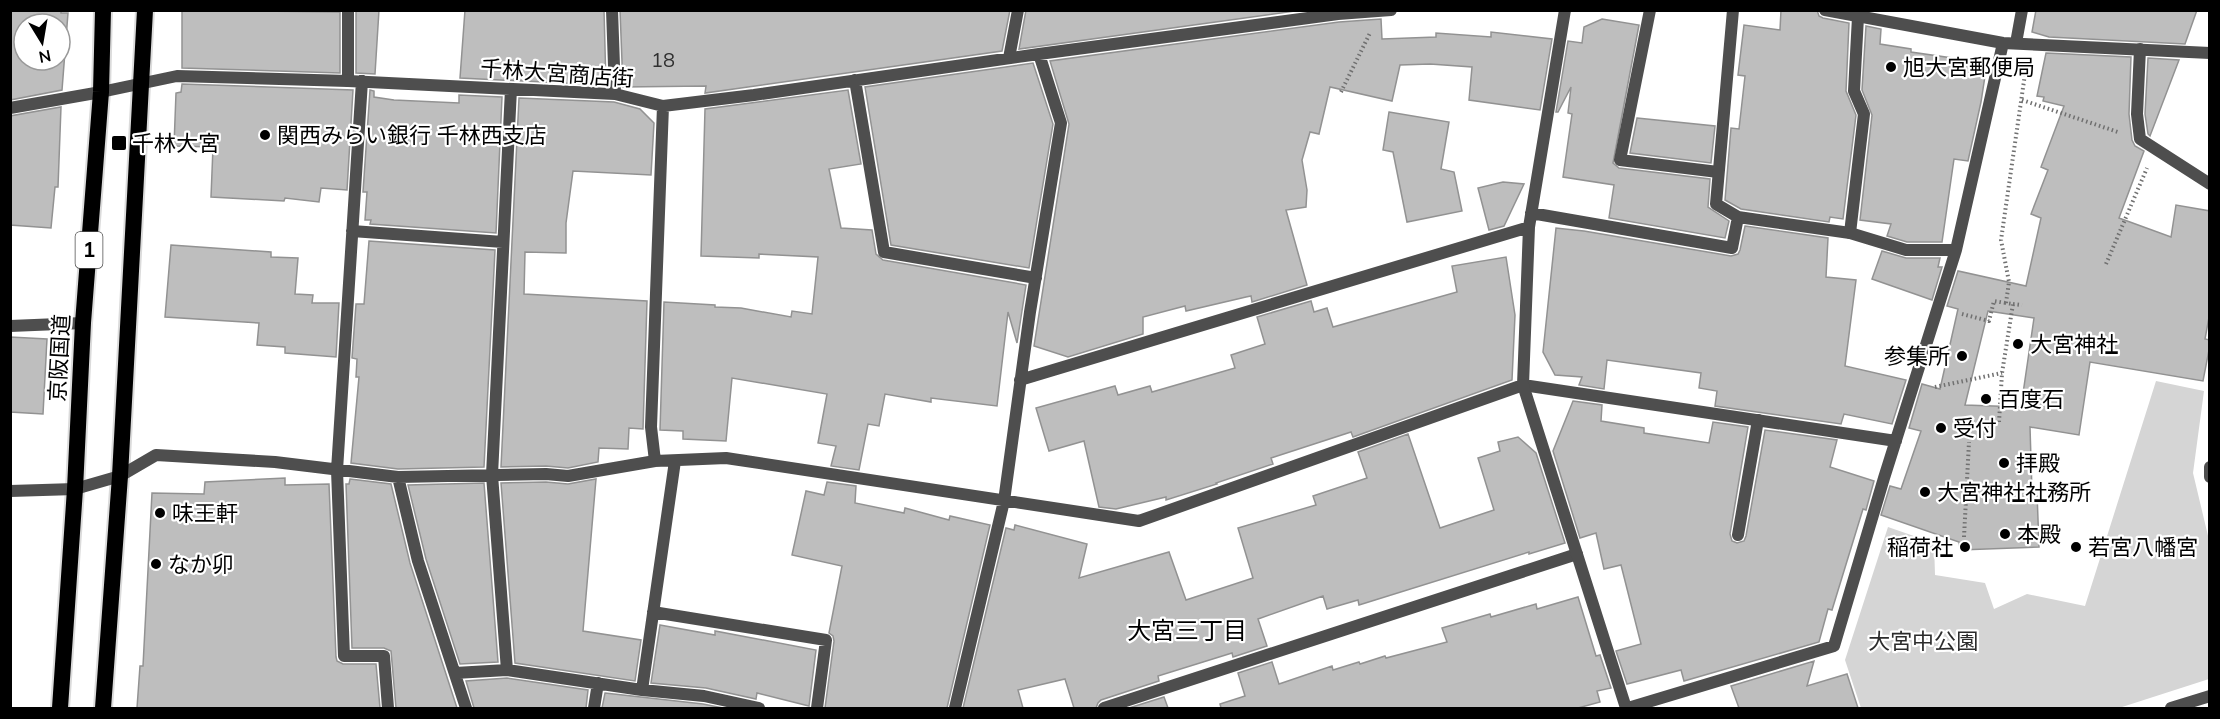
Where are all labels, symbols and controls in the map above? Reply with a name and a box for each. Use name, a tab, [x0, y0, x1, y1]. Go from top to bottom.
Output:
north arrow	[12, 12, 72, 72]
text: N	[37, 46, 53, 68]
house number: 18	[651, 47, 675, 72]
place label: 旭大宮郵便局	[1903, 53, 2035, 81]
street label: 千林大宮商店街	[479, 54, 635, 92]
marker: 旭大宮郵便局	[1884, 60, 1898, 74]
place label: 関西みらい銀行 千林西支店	[277, 121, 547, 149]
marker: 関西みらい銀行 千林西支店	[258, 128, 272, 142]
place label: 千林大宮	[132, 129, 220, 157]
marker: 千林大宮	[110, 134, 128, 152]
road number: 1	[76, 232, 103, 268]
street label: 京阪国道	[43, 313, 75, 403]
place label: 大宮神社	[2030, 330, 2118, 358]
marker: 大宮神社	[2011, 337, 2025, 351]
place label: 参集所	[1884, 342, 1950, 370]
marker: 参集所	[1955, 349, 1969, 363]
place label: 百度石	[1998, 385, 2064, 413]
marker: 百度石	[1979, 392, 1993, 406]
place label: 受付	[1953, 414, 1997, 442]
marker: 受付	[1934, 421, 1948, 435]
place label: 拝殿	[2016, 449, 2060, 477]
marker: 拝殿	[1997, 456, 2011, 470]
place label: 大宮神社社務所	[1937, 478, 2091, 506]
marker: 大宮神社社務所	[1918, 485, 1932, 499]
place label: 味王軒	[172, 499, 238, 527]
marker: 味王軒	[153, 506, 167, 520]
place label: 本殿	[2017, 520, 2061, 548]
marker: 本殿	[1998, 527, 2012, 541]
place label: 稲荷社	[1887, 533, 1953, 561]
place label: 若宮八幡宮	[2088, 533, 2198, 561]
marker: 稲荷社	[1958, 540, 1972, 554]
marker: 若宮八幡宮	[2069, 540, 2083, 554]
place label: なか卯	[168, 550, 234, 578]
marker: なか卯	[149, 557, 163, 571]
district label: 大宮三丁目	[1127, 615, 1247, 645]
park label: 大宮中公園	[1868, 627, 1978, 655]

